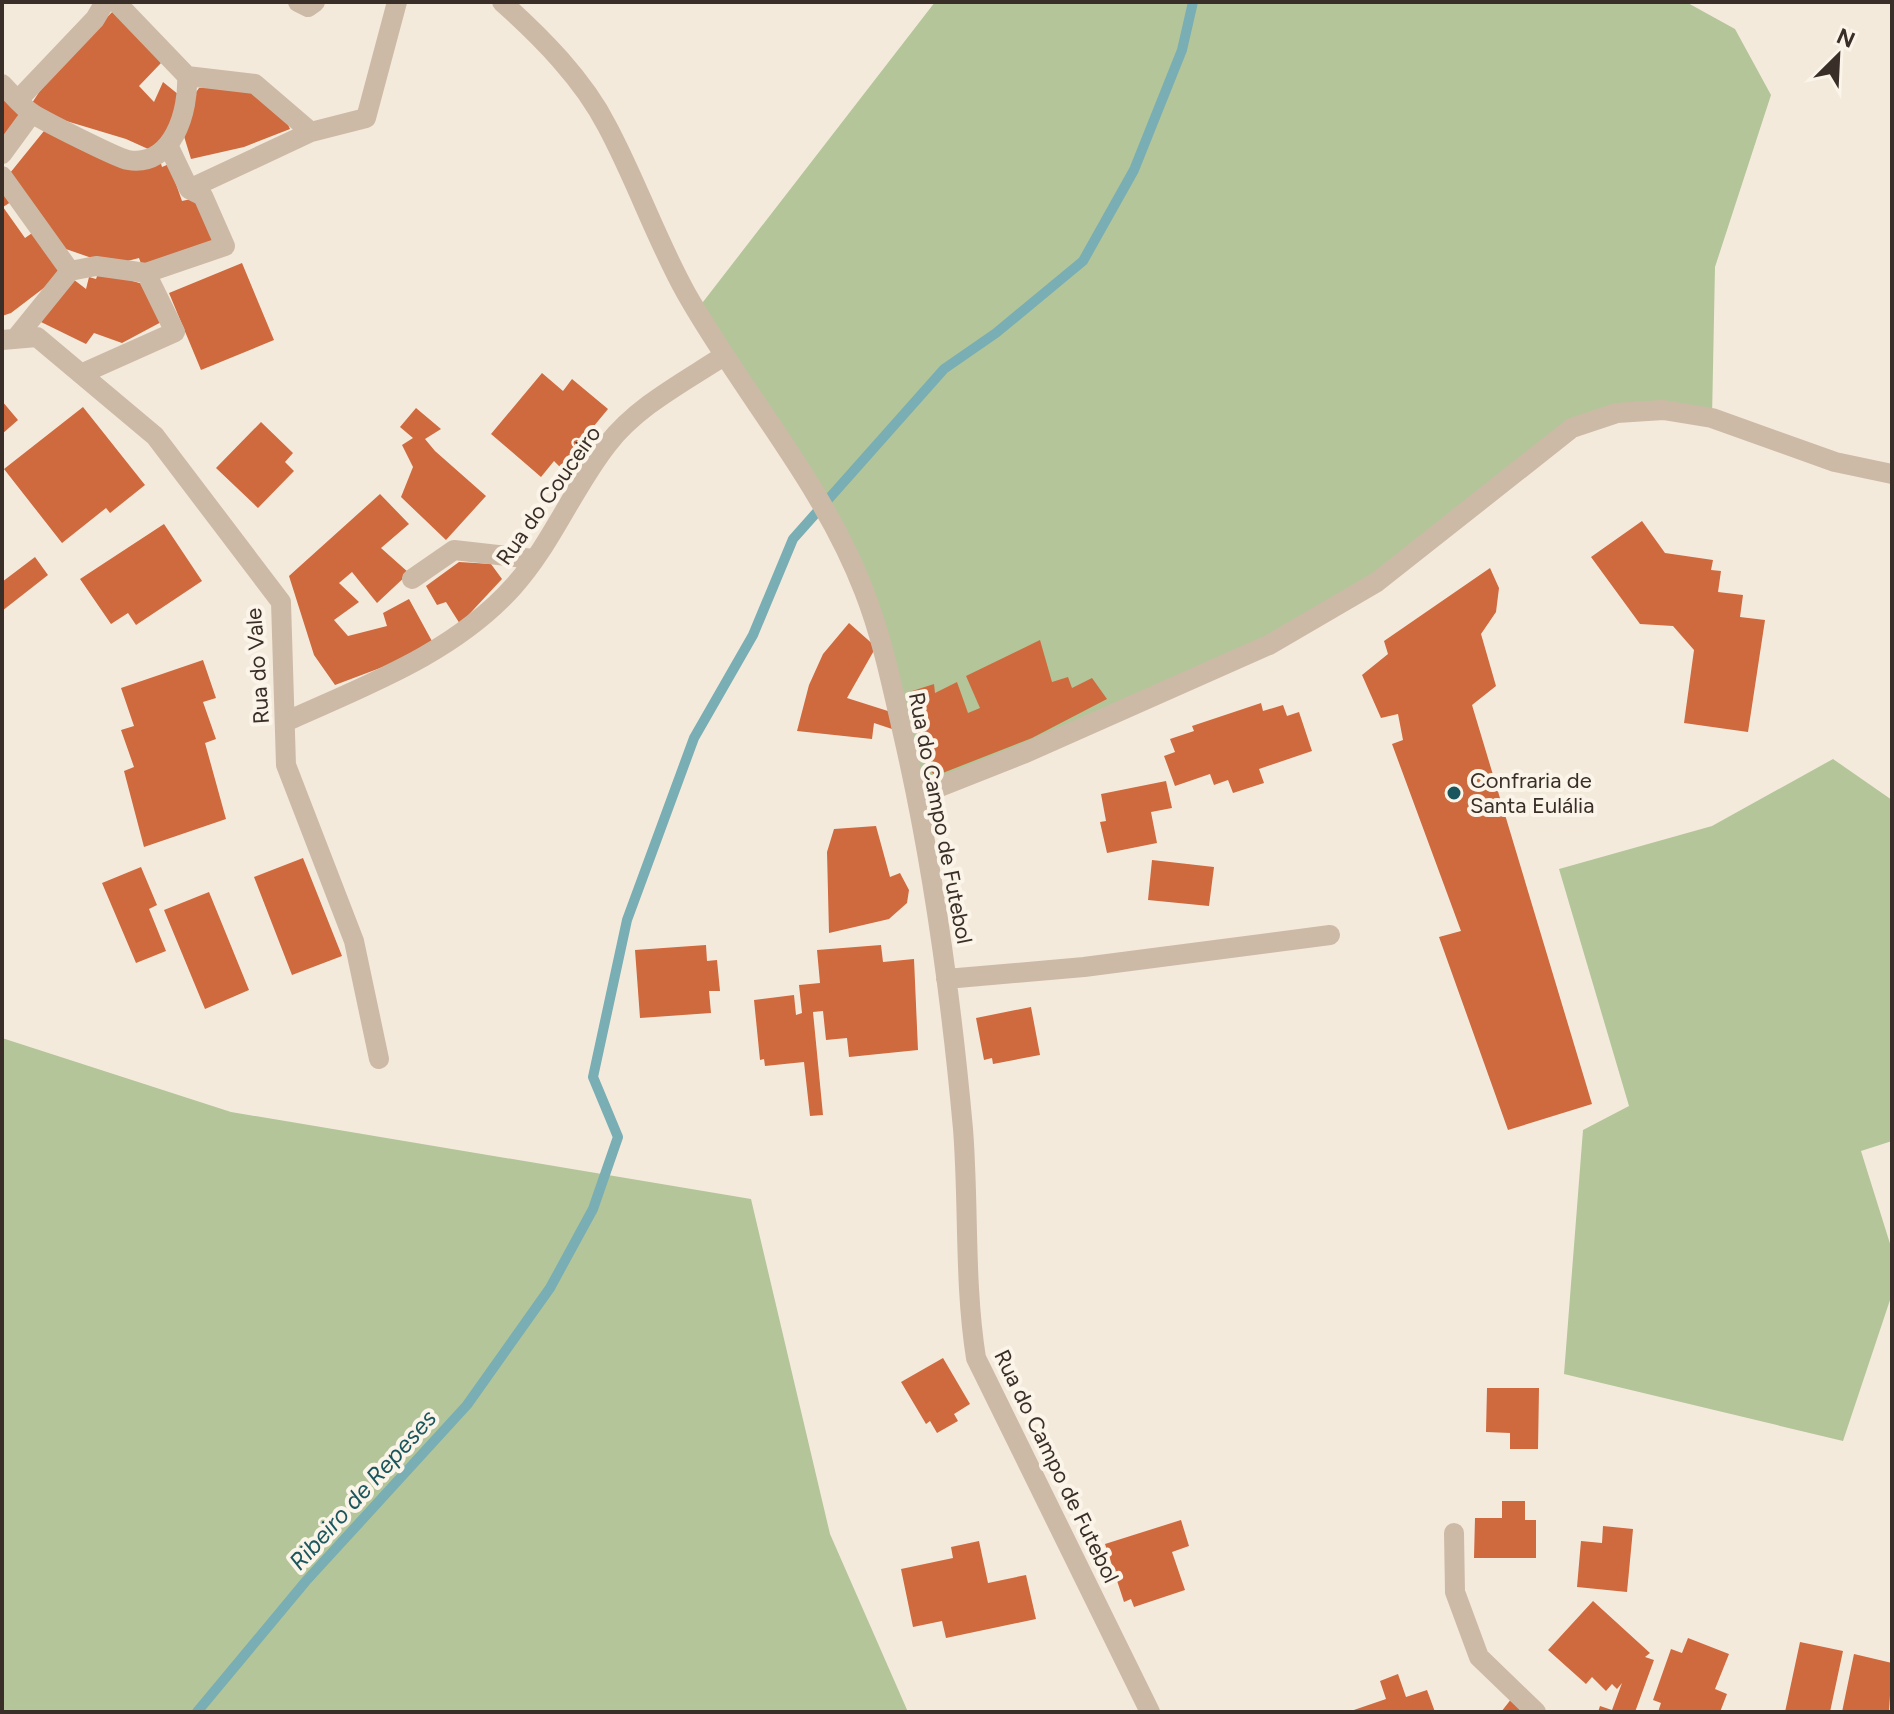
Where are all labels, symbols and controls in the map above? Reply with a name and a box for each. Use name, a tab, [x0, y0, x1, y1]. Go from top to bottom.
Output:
north arrow	[1798, 16, 1878, 96]
text: N	[1833, 22, 1859, 54]
street label: Rua do Couceiro	[490, 420, 606, 570]
street label: Rua do Vale	[240, 607, 275, 725]
street label: Rua do Campo de Futebol	[903, 690, 978, 946]
place label: Confraria de Santa Eulália	[1470, 767, 1594, 819]
marker: Confraria de Santa Eulália	[1445, 784, 1463, 802]
street label: Rua do Campo de Futebol	[988, 1345, 1125, 1587]
water label: Ribeiro de Repeses	[283, 1403, 442, 1576]

